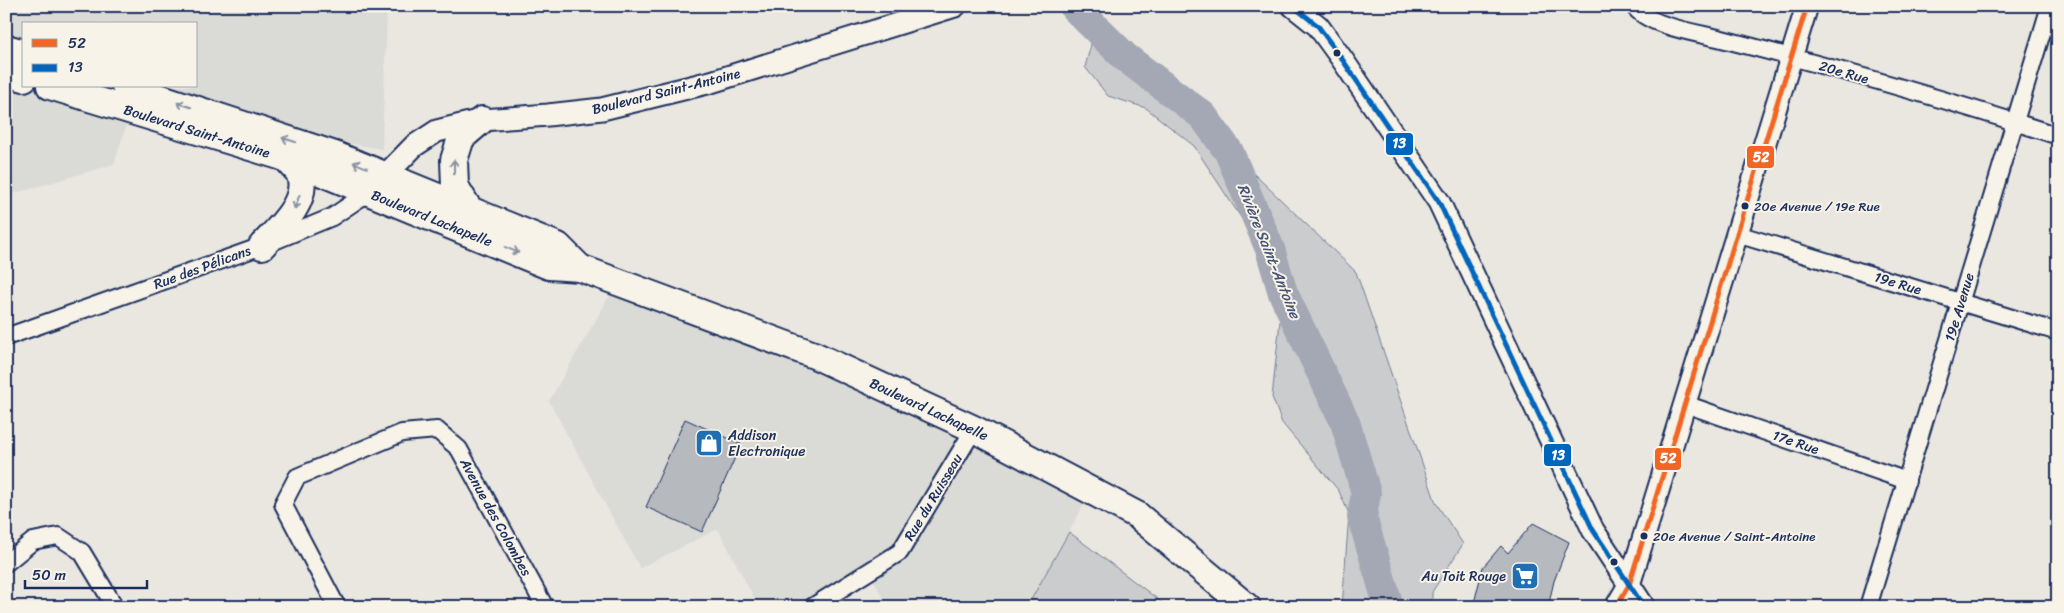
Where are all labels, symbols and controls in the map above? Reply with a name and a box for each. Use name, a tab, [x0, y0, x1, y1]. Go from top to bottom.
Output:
legend	[22, 22, 198, 88]
text: 52	[68, 30, 86, 56]
unlabelled marker	[1332, 48, 1342, 58]
text: 13	[68, 54, 83, 80]
street label: 20e Rue	[1816, 54, 1872, 92]
street label: Boulevard Saint-Antoine	[589, 61, 743, 122]
street label: Boulevard Saint-Antoine	[121, 97, 273, 166]
one-way arrow	[176, 100, 192, 110]
text: 13	[1392, 131, 1406, 156]
line badge: 13	[1385, 132, 1414, 156]
one-way arrow	[281, 134, 297, 144]
line badge: 52	[1746, 145, 1775, 169]
text: 52	[1753, 145, 1770, 170]
one-way arrow	[449, 159, 459, 175]
one-way arrow	[353, 160, 368, 169]
water label: Rivière Saint-Antoine	[1230, 180, 1309, 324]
street label: Boulevard Lachapelle	[367, 183, 496, 254]
one-way arrow	[292, 193, 301, 209]
place label: 20e Avenue / 19e Rue	[1754, 195, 1880, 218]
marker: 20e Avenue / 19e Rue	[1740, 201, 1750, 211]
street label: Rue des Pélicans	[150, 238, 255, 297]
one-way arrow	[504, 246, 519, 256]
street label: 19e Rue	[1871, 264, 1925, 303]
street label: 19e Avenue	[1937, 270, 1982, 345]
street label: Boulevard Lachapelle	[865, 371, 993, 448]
place label: Addison Electronique	[727, 423, 805, 464]
street label: 17e Rue	[1769, 423, 1823, 462]
shop icon: Addison Electronique	[694, 428, 724, 458]
line badge: 13	[1543, 443, 1572, 467]
text: 13	[1551, 443, 1565, 468]
text: 52	[1660, 446, 1677, 471]
line badge: 52	[1654, 447, 1682, 471]
street label: Rue du Ruisseau	[897, 448, 970, 546]
street label: Avenue des Colombes	[452, 453, 539, 581]
place label: 20e Avenue / Saint-Antoine	[1653, 525, 1816, 548]
marker: 20e Avenue / Saint-Antoine	[1639, 531, 1649, 541]
unlabelled marker	[1609, 557, 1619, 567]
scale bar	[25, 558, 148, 590]
supermarket icon: Au Toit Rouge	[1510, 561, 1540, 591]
text: 50 m	[32, 562, 67, 588]
place label: Au Toit Rouge	[1420, 564, 1506, 589]

